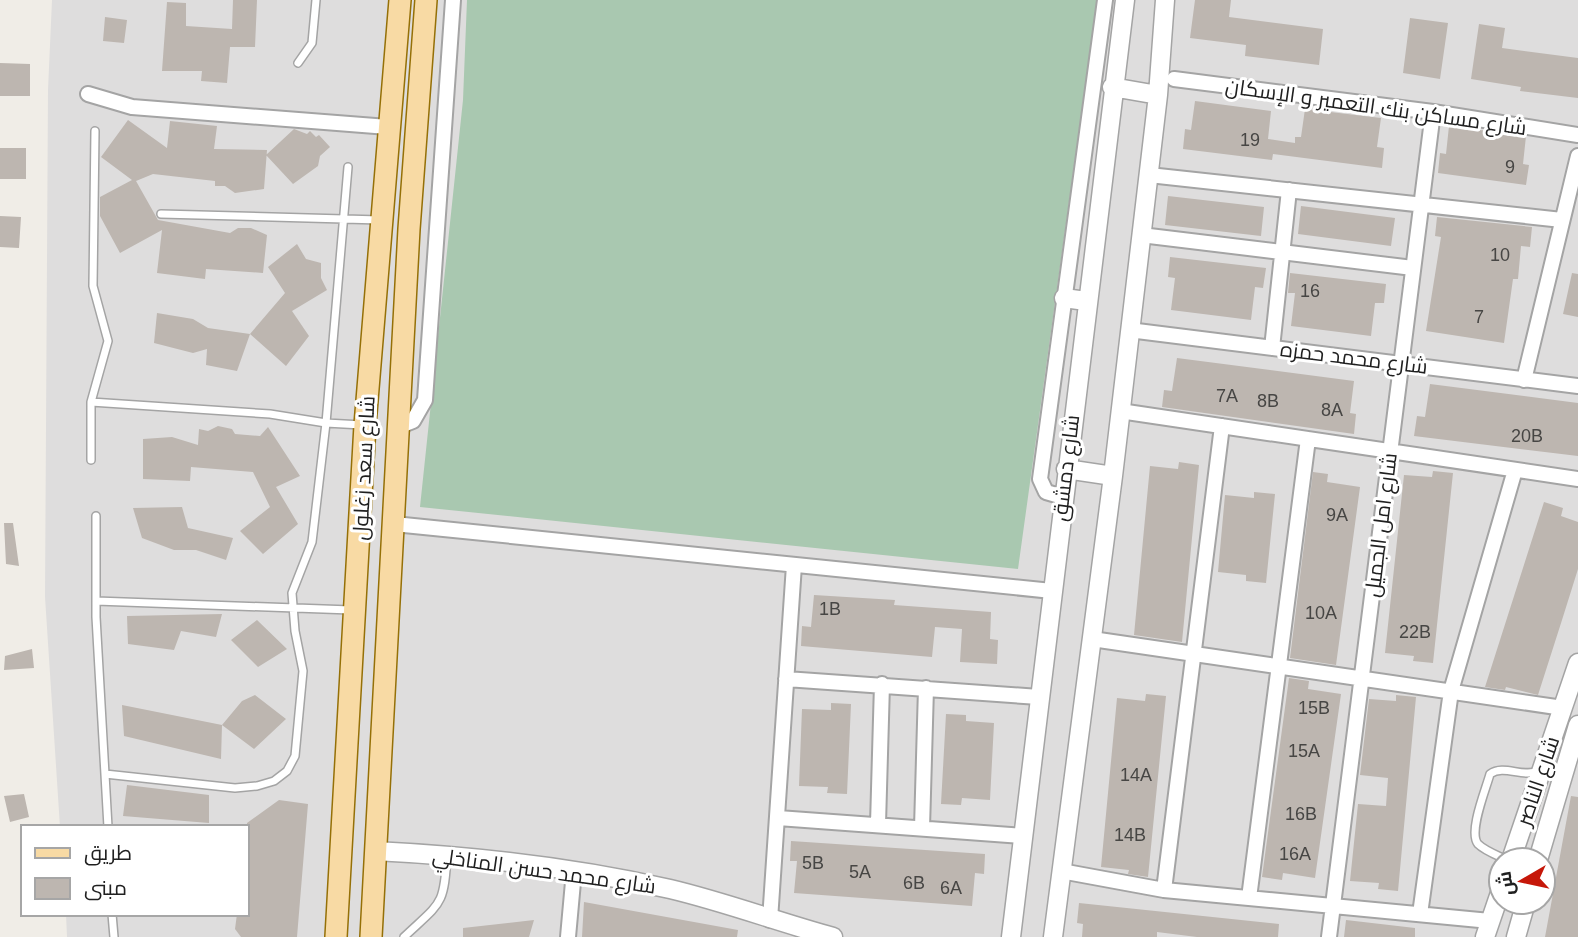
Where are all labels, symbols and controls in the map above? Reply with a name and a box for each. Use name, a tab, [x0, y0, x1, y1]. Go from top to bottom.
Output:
street label: شارع مساكن بنك التعمير و الإسكان	[1224, 74, 1528, 142]
house number: 19	[1240, 130, 1260, 150]
house number: 9	[1505, 157, 1515, 177]
house number: 10	[1490, 245, 1510, 265]
house number: 16	[1300, 281, 1320, 301]
house number: 7	[1474, 307, 1484, 327]
street label: شارع محمد حمزه	[1279, 337, 1429, 381]
house number: 7A	[1216, 386, 1238, 406]
house number: 8B	[1257, 391, 1279, 411]
street label: شارع سعد زغلول	[348, 395, 382, 541]
house number: 8A	[1321, 400, 1343, 420]
street label: شارع دمشق	[1048, 413, 1086, 523]
house number: 20B	[1511, 426, 1543, 446]
street label: شارع امل الجميل	[1360, 451, 1404, 599]
house number: 9A	[1326, 505, 1348, 525]
house number: 1B	[819, 599, 841, 619]
house number: 10A	[1305, 603, 1337, 623]
house number: 22B	[1399, 622, 1431, 642]
house number: 15B	[1298, 698, 1330, 718]
street label: شارع الناصر	[1511, 733, 1566, 831]
house number: 15A	[1288, 741, 1320, 761]
house number: 14A	[1120, 765, 1152, 785]
house number: 16B	[1285, 804, 1317, 824]
legend	[21, 825, 248, 916]
house number: 14B	[1114, 825, 1146, 845]
text: طريق	[84, 841, 132, 866]
street label: شارع محمد حسن المناخلي	[430, 843, 657, 903]
house number: 16A	[1279, 844, 1311, 864]
north arrow	[1487, 846, 1557, 916]
house number: 5B	[802, 853, 824, 873]
house number: 5A	[849, 862, 871, 882]
text: ش	[1493, 870, 1519, 897]
house number: 6B	[903, 873, 925, 893]
text: مبنى	[84, 876, 127, 901]
house number: 6A	[940, 878, 962, 898]

